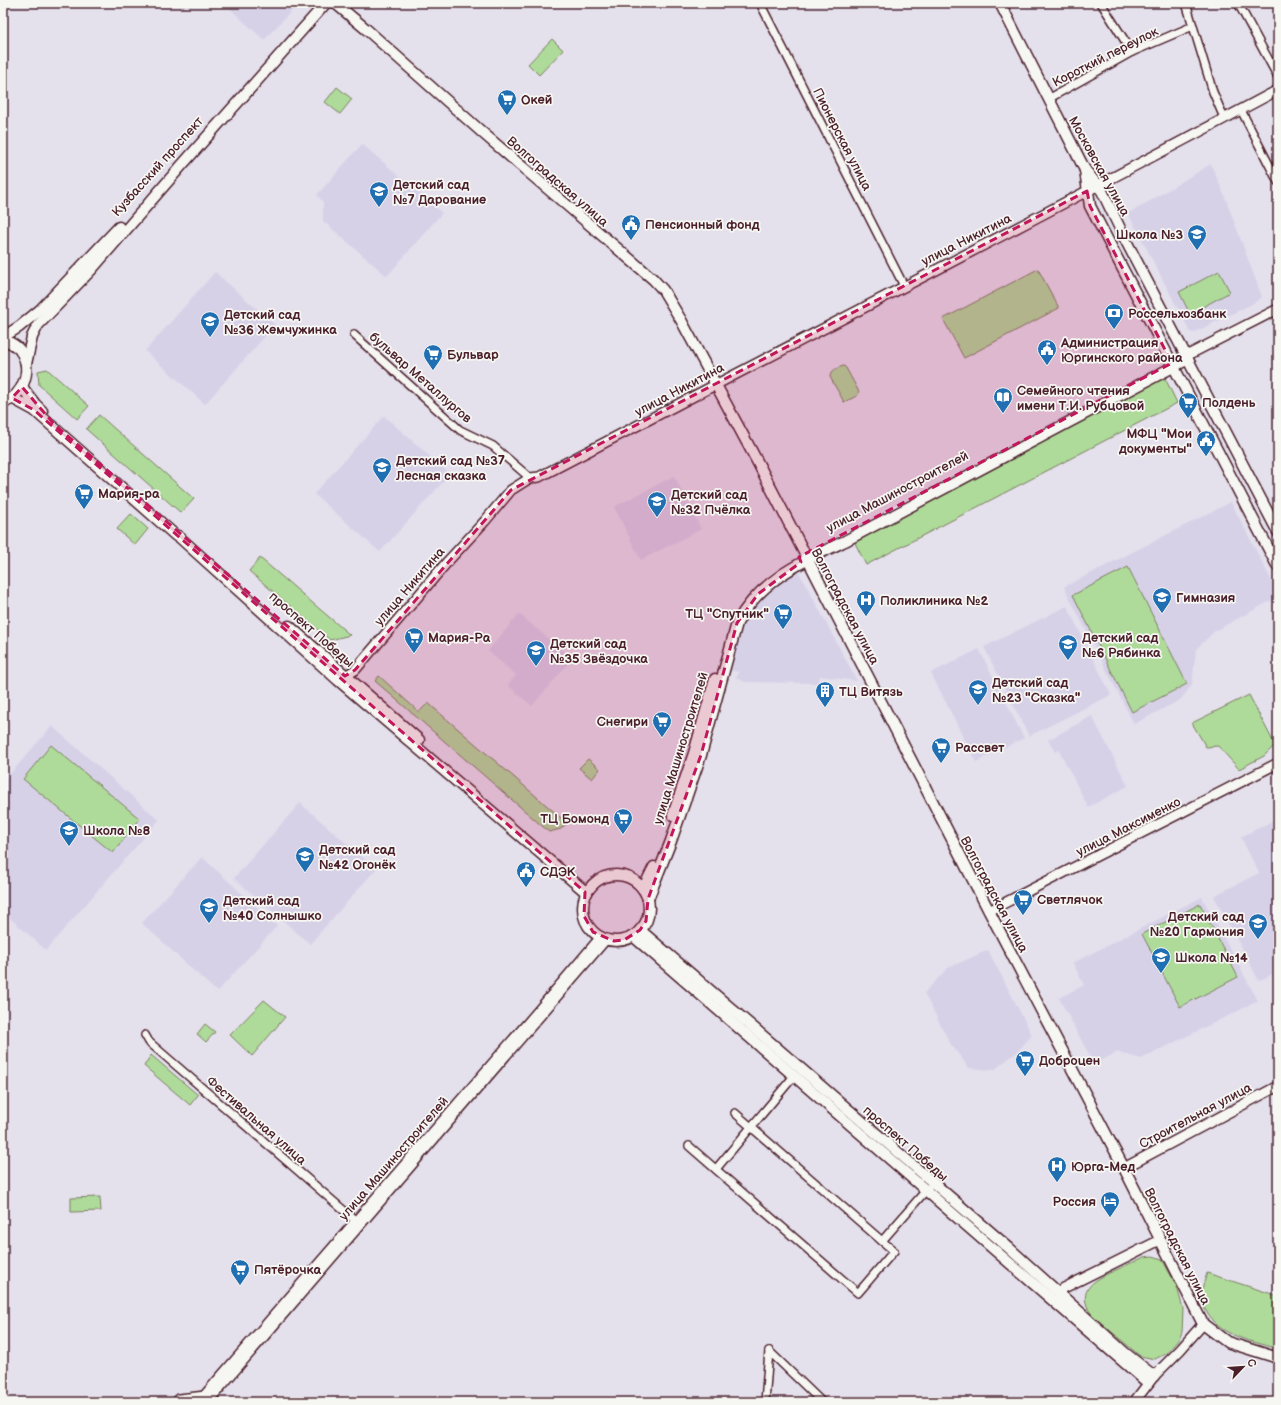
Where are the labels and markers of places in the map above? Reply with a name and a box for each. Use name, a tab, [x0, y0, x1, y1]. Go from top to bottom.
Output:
supermarket icon: Окей	[496, 88, 518, 116]
place label: Окей	[521, 92, 552, 108]
place label: Детский сад №7 Дарование	[393, 177, 486, 208]
school or university icon: Детский сад №7 Дарование	[368, 180, 390, 208]
public building icon: Пенсионный фонд	[620, 213, 642, 241]
place label: Пенсионный фонд	[645, 217, 760, 233]
school or university icon: Школа №3	[1186, 223, 1208, 251]
place label: Школа №3	[1116, 227, 1183, 243]
bank icon: Россельхозбанк	[1103, 302, 1125, 330]
place label: Россельхозбанк	[1128, 306, 1227, 322]
place label: Детский сад №36 Жемчужинка	[224, 307, 337, 338]
school or university icon: Детский сад №36 Жемчужинка	[199, 310, 221, 338]
place label: Администрация Юргинского района	[1060, 335, 1183, 366]
public building icon: Администрация Юргинского района	[1036, 338, 1058, 366]
supermarket icon: Бульвар	[422, 343, 444, 371]
place label: Бульвар	[447, 347, 499, 363]
place label: Семейного чтения имени Т.И. Рубцовой	[1017, 383, 1144, 414]
library icon: Семейного чтения имени Т.И. Рубцовой	[992, 386, 1014, 414]
supermarket icon: Полдень	[1177, 391, 1199, 419]
place label: Полдень	[1202, 395, 1256, 411]
place label: МФЦ "Мои документы"	[1118, 426, 1192, 457]
public building icon: МФЦ "Мои документы"	[1195, 429, 1217, 457]
place label: Детский сад №37 Лесная сказка	[395, 453, 505, 484]
school or university icon: Детский сад №37 Лесная сказка	[371, 456, 393, 484]
supermarket icon: Мария-ра	[73, 482, 95, 510]
place label: Мария-ра	[98, 486, 160, 502]
place label: Детский сад №32 Пчёлка	[671, 487, 751, 518]
school or university icon: Детский сад №32 Пчёлка	[646, 490, 668, 518]
school or university icon: Гимназия	[1151, 586, 1173, 614]
hospital icon: Поликлиника №2	[855, 589, 877, 617]
place label: Гимназия	[1176, 590, 1235, 606]
place label: Поликлиника №2	[880, 593, 988, 609]
supermarket icon: ТЦ "Спутник"	[772, 602, 794, 630]
place label: ТЦ "Спутник"	[685, 606, 769, 622]
supermarket icon: Мария-Ра	[403, 626, 425, 654]
place label: Мария-Ра	[428, 630, 491, 646]
place label: Детский сад №6 Рябинка	[1082, 630, 1161, 661]
school or university icon: Детский сад №6 Рябинка	[1057, 633, 1079, 661]
place label: Детский сад №35 Звёздочка	[550, 636, 648, 667]
school or university icon: Детский сад №35 Звёздочка	[525, 639, 547, 667]
place label: Детский сад №23 "Сказка"	[992, 675, 1081, 706]
school or university icon: Детский сад №23 "Сказка"	[967, 678, 989, 706]
building icon: ТЦ Витязь	[814, 680, 836, 708]
place label: ТЦ Витязь	[839, 684, 903, 700]
supermarket icon: Снегири	[651, 710, 673, 738]
place label: Снегири	[597, 714, 648, 730]
supermarket icon: Рассвет	[930, 736, 952, 764]
place label: Рассвет	[955, 740, 1005, 756]
supermarket icon: ТЦ Бомонд	[612, 807, 634, 835]
place label: ТЦ Бомонд	[540, 811, 609, 827]
school or university icon: Школа №8	[58, 819, 80, 847]
place label: Школа №8	[83, 823, 151, 839]
place label: Детский сад №42 Огонёк	[319, 842, 397, 873]
school or university icon: Детский сад №42 Огонёк	[294, 845, 316, 873]
public building icon: СДЭК	[515, 860, 537, 888]
place label: СДЭК	[540, 864, 576, 880]
supermarket icon: Светлячок	[1012, 888, 1034, 916]
place label: Светлячок	[1037, 892, 1103, 908]
place label: Детский сад №40 Солнышко	[223, 893, 322, 924]
school or university icon: Детский сад №40 Солнышко	[198, 896, 220, 924]
place label: Детский сад №20 Гармония	[1150, 909, 1244, 940]
school or university icon: Детский сад №20 Гармония	[1247, 912, 1269, 940]
school or university icon: Школа №14	[1150, 946, 1172, 974]
place label: Школа №14	[1175, 950, 1248, 966]
supermarket icon: Доброцен	[1014, 1049, 1036, 1077]
place label: Доброцен	[1039, 1053, 1100, 1069]
hospital icon: Юрга-Мед	[1046, 1155, 1068, 1183]
place label: Юрга-Мед	[1071, 1159, 1135, 1175]
hotel icon: Россия	[1099, 1190, 1121, 1218]
place label: Россия	[1053, 1194, 1096, 1210]
supermarket icon: Пятёрочка	[229, 1258, 251, 1286]
place label: Пятёрочка	[254, 1262, 321, 1278]

